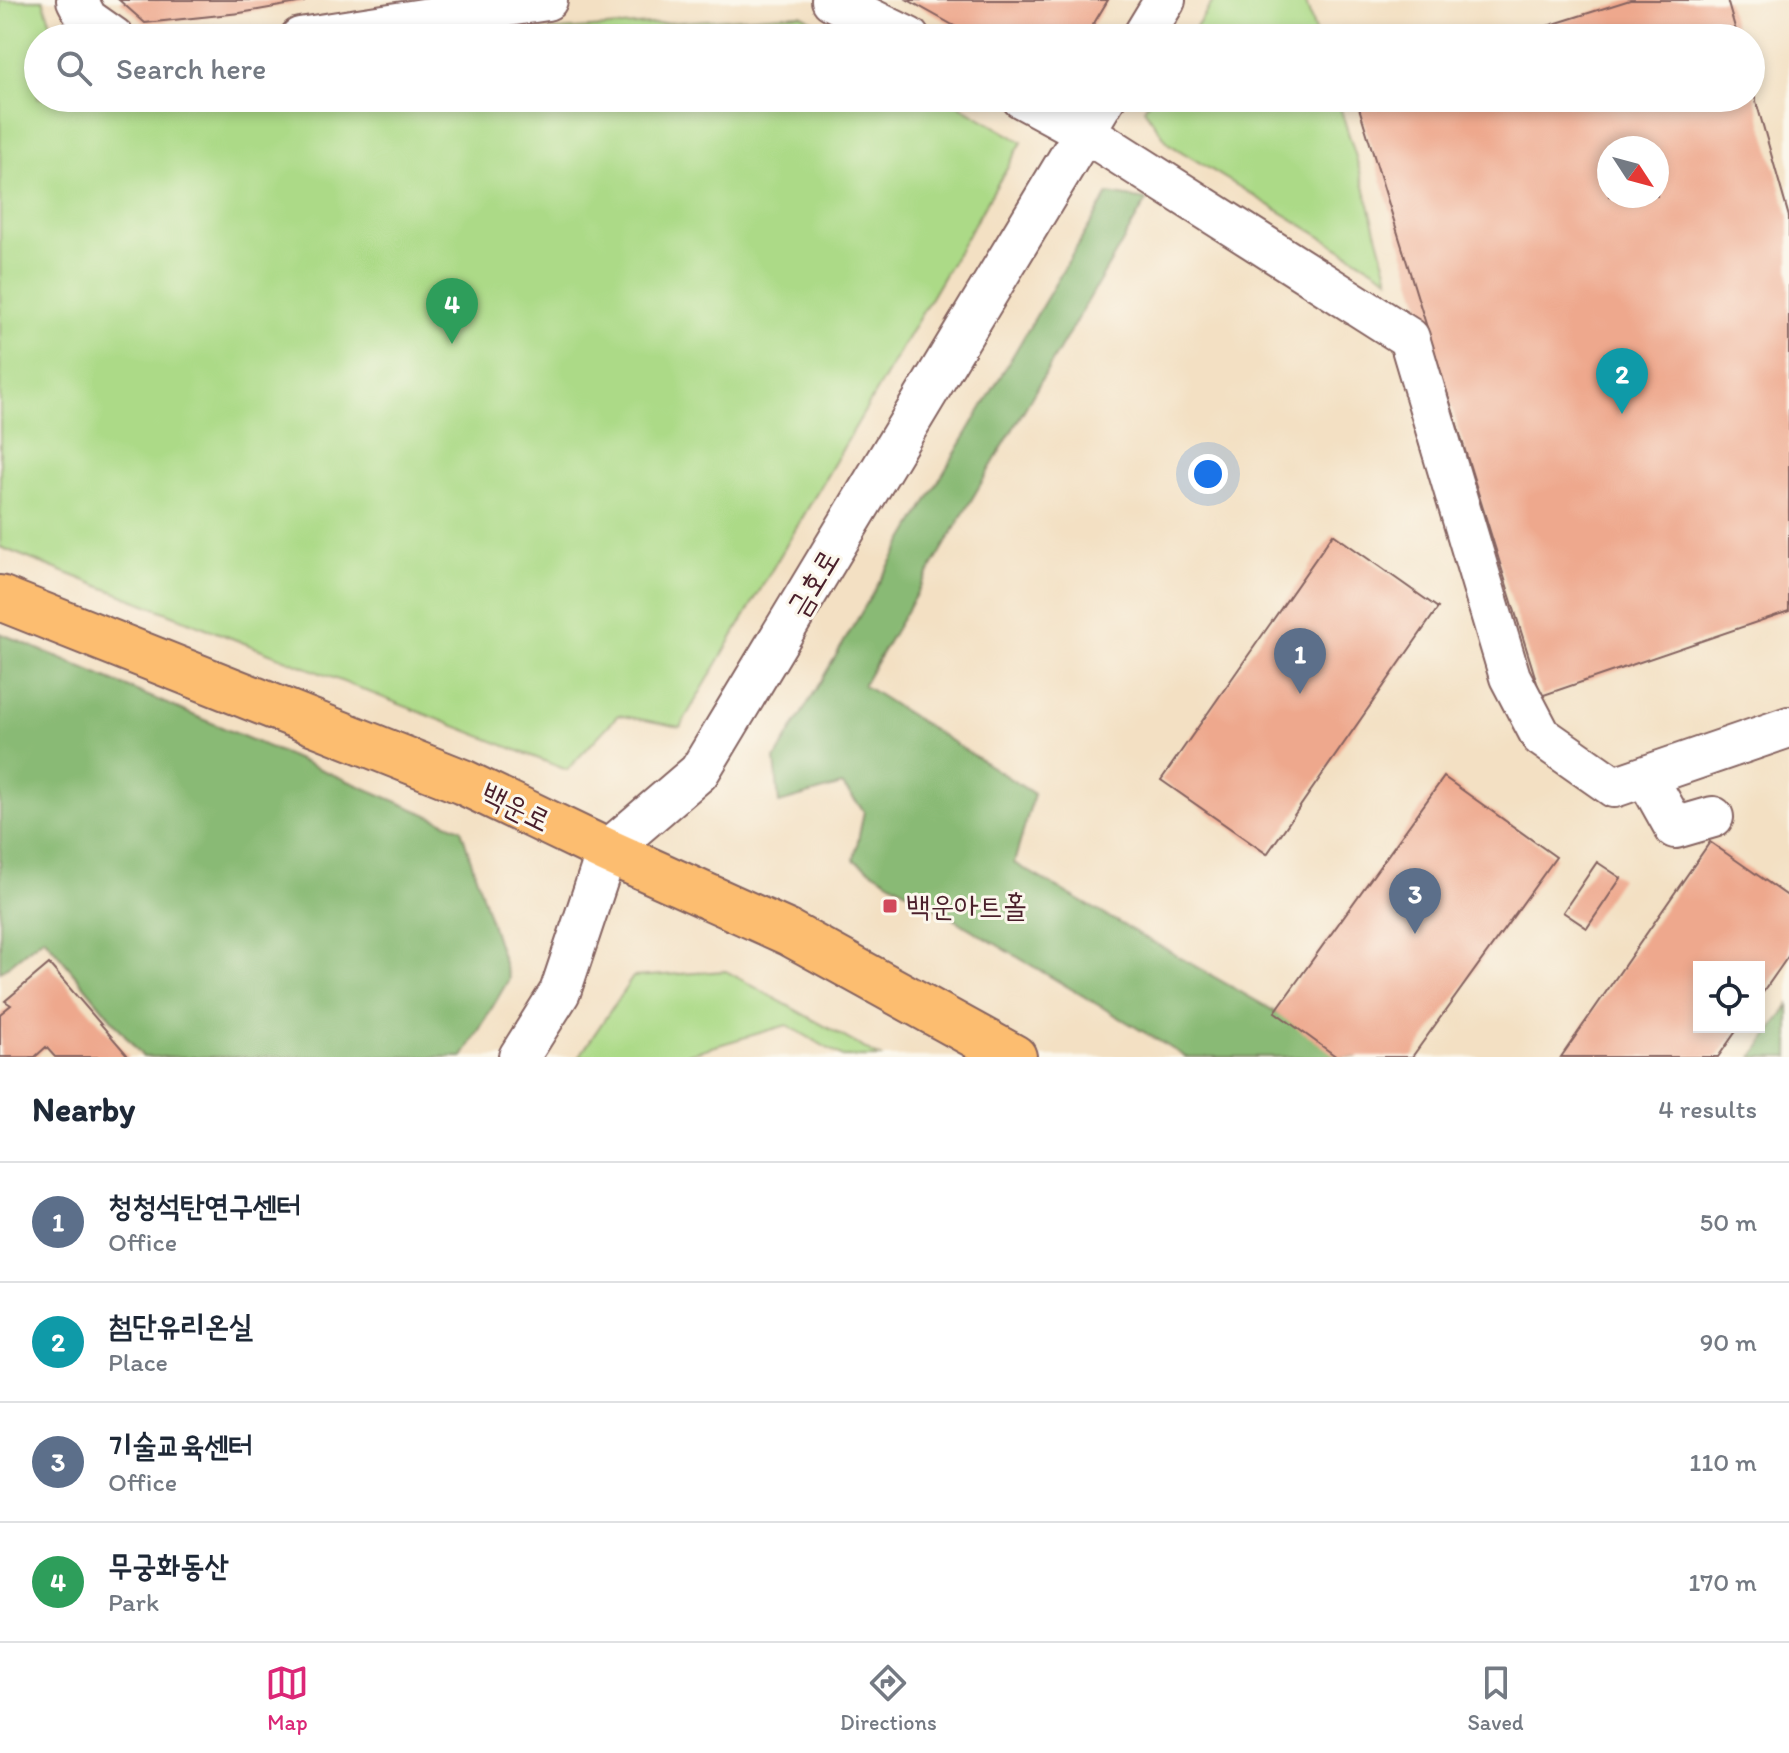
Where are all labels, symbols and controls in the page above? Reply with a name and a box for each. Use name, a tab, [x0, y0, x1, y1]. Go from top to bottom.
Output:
search box	[24, 24, 1765, 112]
icon: search	[52, 46, 96, 90]
text: Search here	[116, 50, 266, 87]
north arrow	[1597, 136, 1669, 208]
pin: 4	[426, 278, 478, 344]
pin: 2	[1596, 348, 1648, 414]
your location	[1188, 454, 1228, 494]
street label: 금호로	[778, 542, 847, 623]
pin: 1	[1274, 628, 1326, 694]
street label: 백운로	[476, 774, 557, 839]
pin: 3	[1389, 868, 1441, 934]
place label: 백운아트홀	[906, 887, 1027, 924]
marker: 백운아트홀	[881, 897, 899, 915]
map controls	[1693, 961, 1765, 1033]
button: locate	[1693, 961, 1765, 1033]
text: Nearby	[32, 1089, 135, 1130]
text: 4 results	[1658, 1093, 1757, 1125]
text: 청청석탄연구센터	[108, 1187, 301, 1224]
text: 1	[52, 1206, 64, 1238]
text: 50 m	[1700, 1206, 1757, 1238]
text: Office	[108, 1226, 177, 1258]
text: 첨단유리온실	[108, 1307, 253, 1344]
text: 2	[51, 1326, 65, 1358]
text: 90 m	[1700, 1326, 1757, 1358]
text: Place	[108, 1346, 168, 1378]
text: 기술교육센터	[108, 1427, 253, 1464]
text: 3	[51, 1446, 65, 1478]
text: 110 m	[1689, 1446, 1757, 1478]
text: Office	[108, 1466, 177, 1498]
text: 무궁화동산	[108, 1547, 229, 1584]
text: 4	[50, 1566, 66, 1598]
text: 170 m	[1688, 1566, 1757, 1598]
text: Park	[108, 1586, 159, 1618]
tab: Map	[265, 1661, 309, 1736]
tab: Directions	[840, 1661, 937, 1736]
tab: Saved	[1467, 1661, 1524, 1736]

